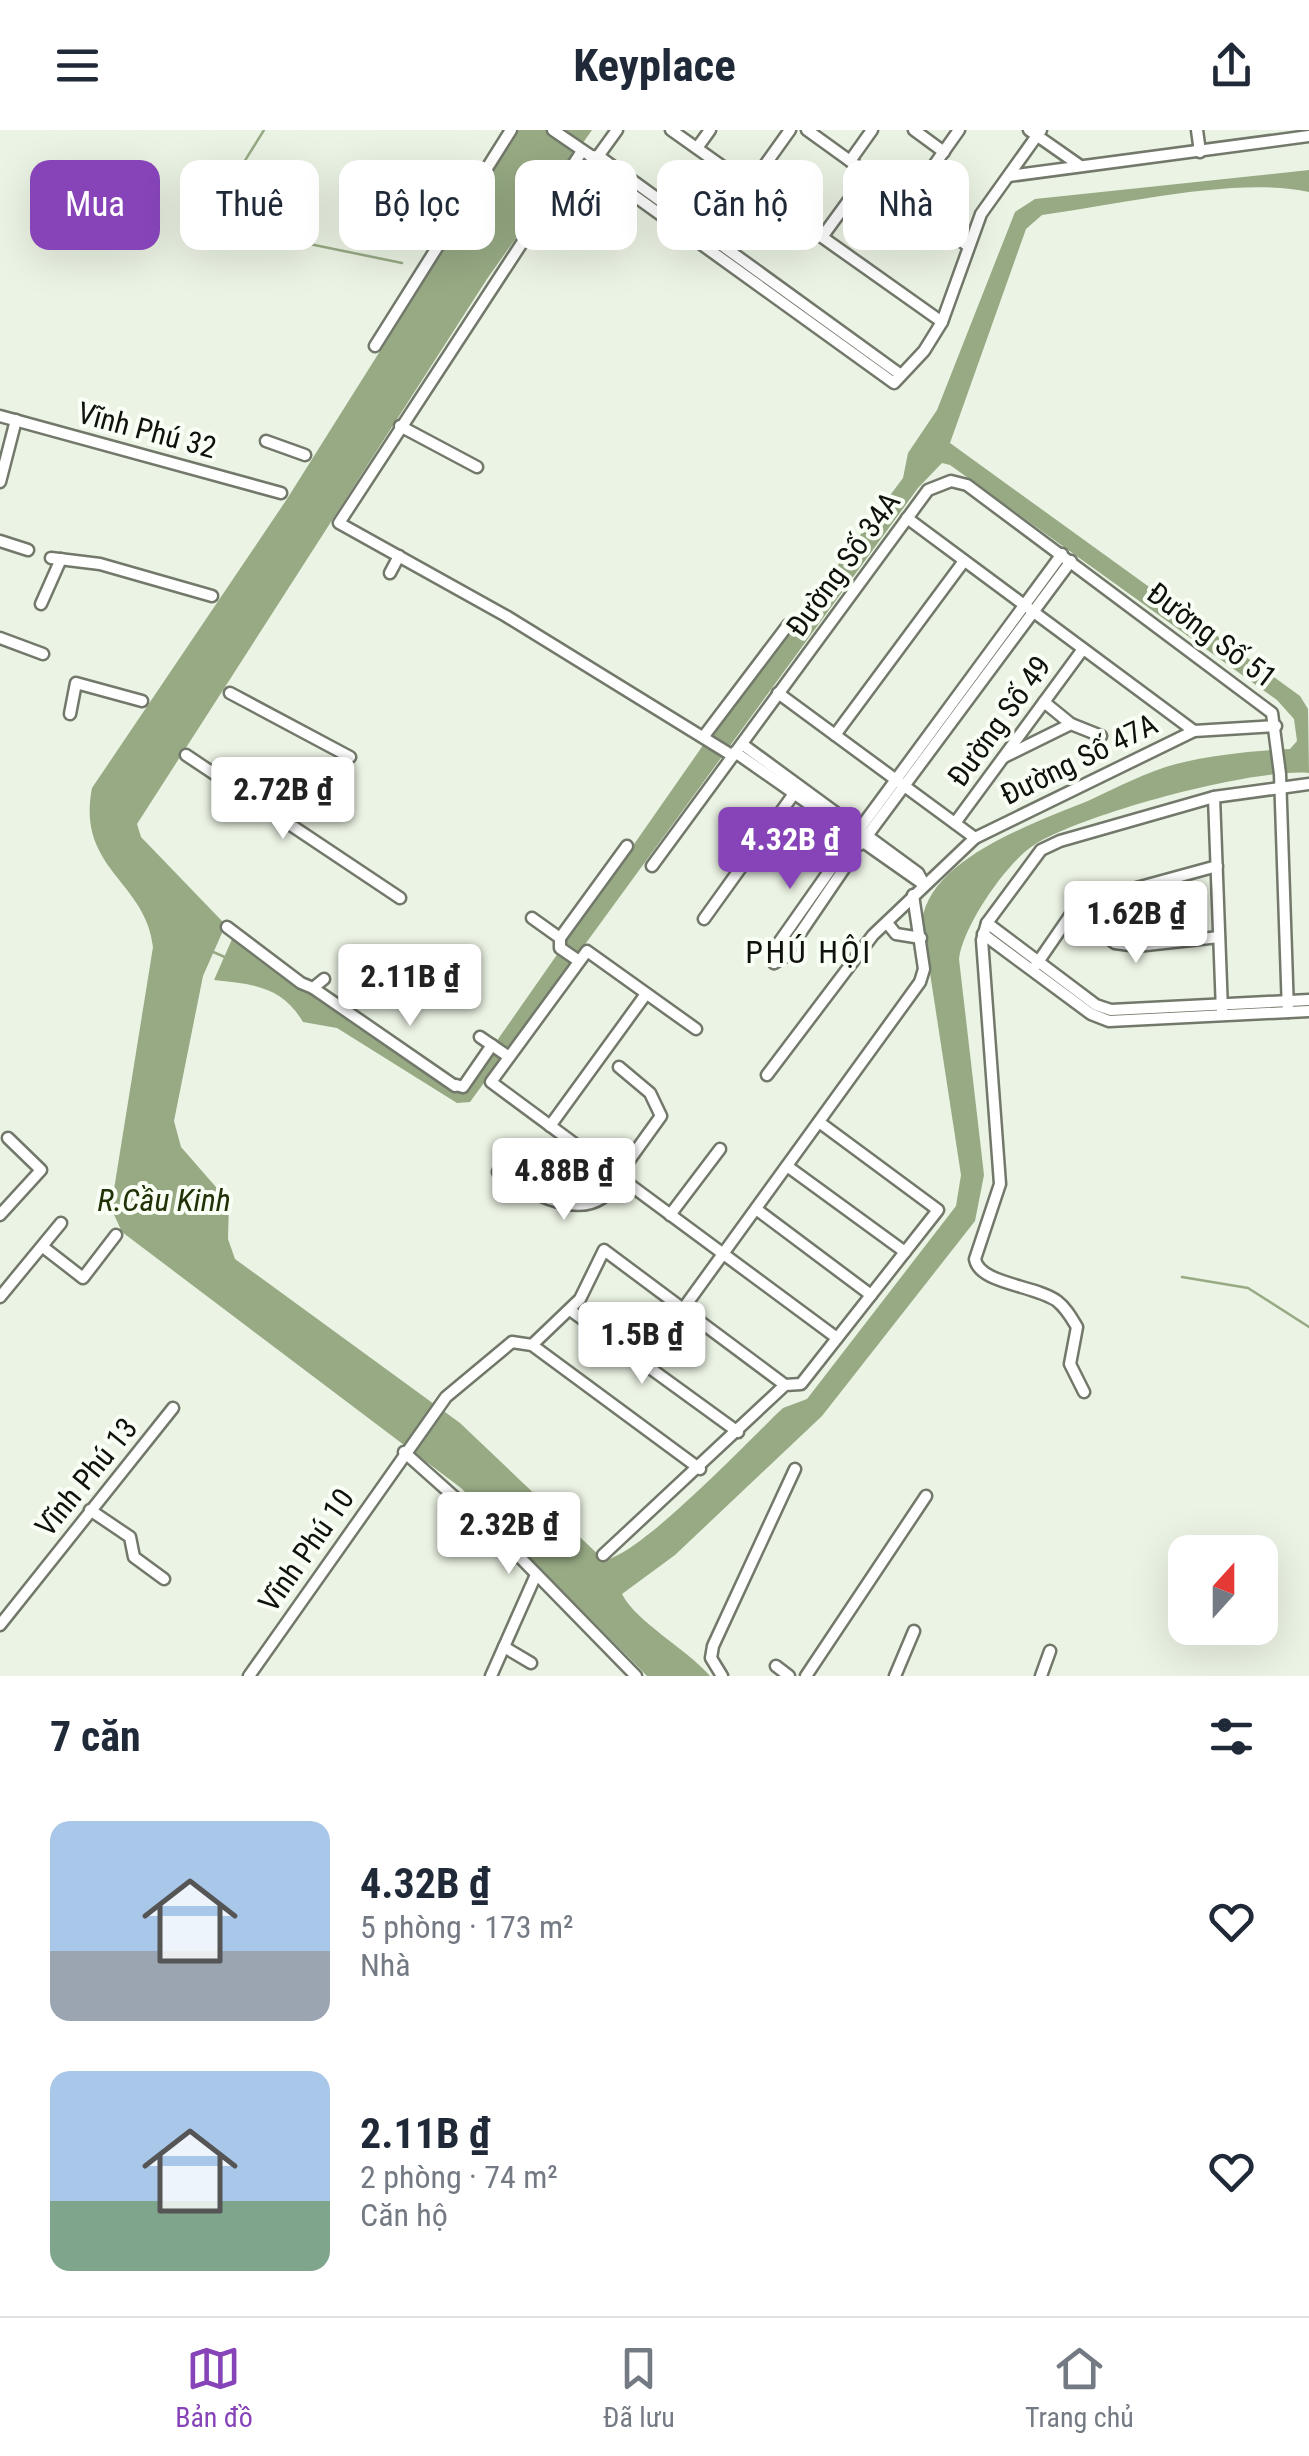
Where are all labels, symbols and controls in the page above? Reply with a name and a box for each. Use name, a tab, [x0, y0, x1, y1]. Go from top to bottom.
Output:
icon: menu	[50, 38, 105, 93]
icon: share	[1204, 38, 1259, 93]
text: Keyplace	[573, 39, 736, 92]
chip: Mua	[30, 160, 160, 250]
chip: Thuê	[180, 160, 319, 250]
chip: Bộ lọc	[339, 160, 495, 250]
chip: Mới	[515, 160, 637, 250]
chip: Căn hộ	[657, 160, 823, 250]
chip: Nhà	[843, 160, 969, 250]
street label: Vĩnh Phú 32	[74, 395, 220, 465]
street label: Đường Số 34A	[779, 485, 907, 643]
street label: Đường Số 51	[1141, 575, 1283, 695]
street label: Đường Số 49	[940, 649, 1058, 793]
street label: Đường Số 47A	[995, 706, 1163, 812]
pin: 2.72B ₫	[191, 757, 375, 842]
text: 2.72B ₫	[233, 770, 333, 808]
pin: 4.32B ₫	[698, 807, 882, 892]
text: 4.32B ₫	[740, 820, 840, 858]
pin: 1.62B ₫	[1044, 881, 1228, 966]
text: 1.62B ₫	[1086, 894, 1186, 932]
district label: PHÚ HỘI	[745, 933, 873, 971]
pin: 2.11B ₫	[318, 944, 502, 1029]
text: 2.11B ₫	[360, 957, 460, 995]
pin: 4.88B ₫	[472, 1138, 656, 1223]
text: 4.88B ₫	[514, 1151, 614, 1189]
water label: R.Cầu Kinh	[97, 1181, 231, 1219]
pin: 1.5B ₫	[561, 1302, 723, 1387]
text: 1.5B ₫	[600, 1315, 684, 1353]
street label: Vĩnh Phú 13	[28, 1411, 144, 1543]
street label: Vĩnh Phú 10	[251, 1482, 361, 1618]
pin: 2.32B ₫	[417, 1492, 601, 1577]
text: 2.32B ₫	[459, 1505, 559, 1543]
north arrow	[1168, 1535, 1278, 1645]
map controls	[1168, 1535, 1278, 1645]
icon: filters	[1204, 1709, 1259, 1764]
text: 7 căn	[50, 1712, 141, 1761]
text: 4.32B ₫	[360, 1859, 491, 1908]
icon: home	[130, 1861, 250, 1981]
icon: heart	[1204, 1894, 1259, 1949]
text: 5 phòng · 173 m²	[360, 1908, 574, 1946]
text: Nhà	[360, 1946, 411, 1984]
text: 2.11B ₫	[360, 2109, 491, 2158]
icon: home	[130, 2111, 250, 2231]
icon: heart	[1204, 2144, 1259, 2199]
text: 2 phòng · 74 m²	[360, 2158, 558, 2196]
text: Căn hộ	[360, 2196, 448, 2234]
tab: Bản đồ	[175, 2341, 253, 2434]
tab: Đã lưu	[603, 2341, 675, 2434]
tab: Trang chủ	[1025, 2341, 1134, 2434]

